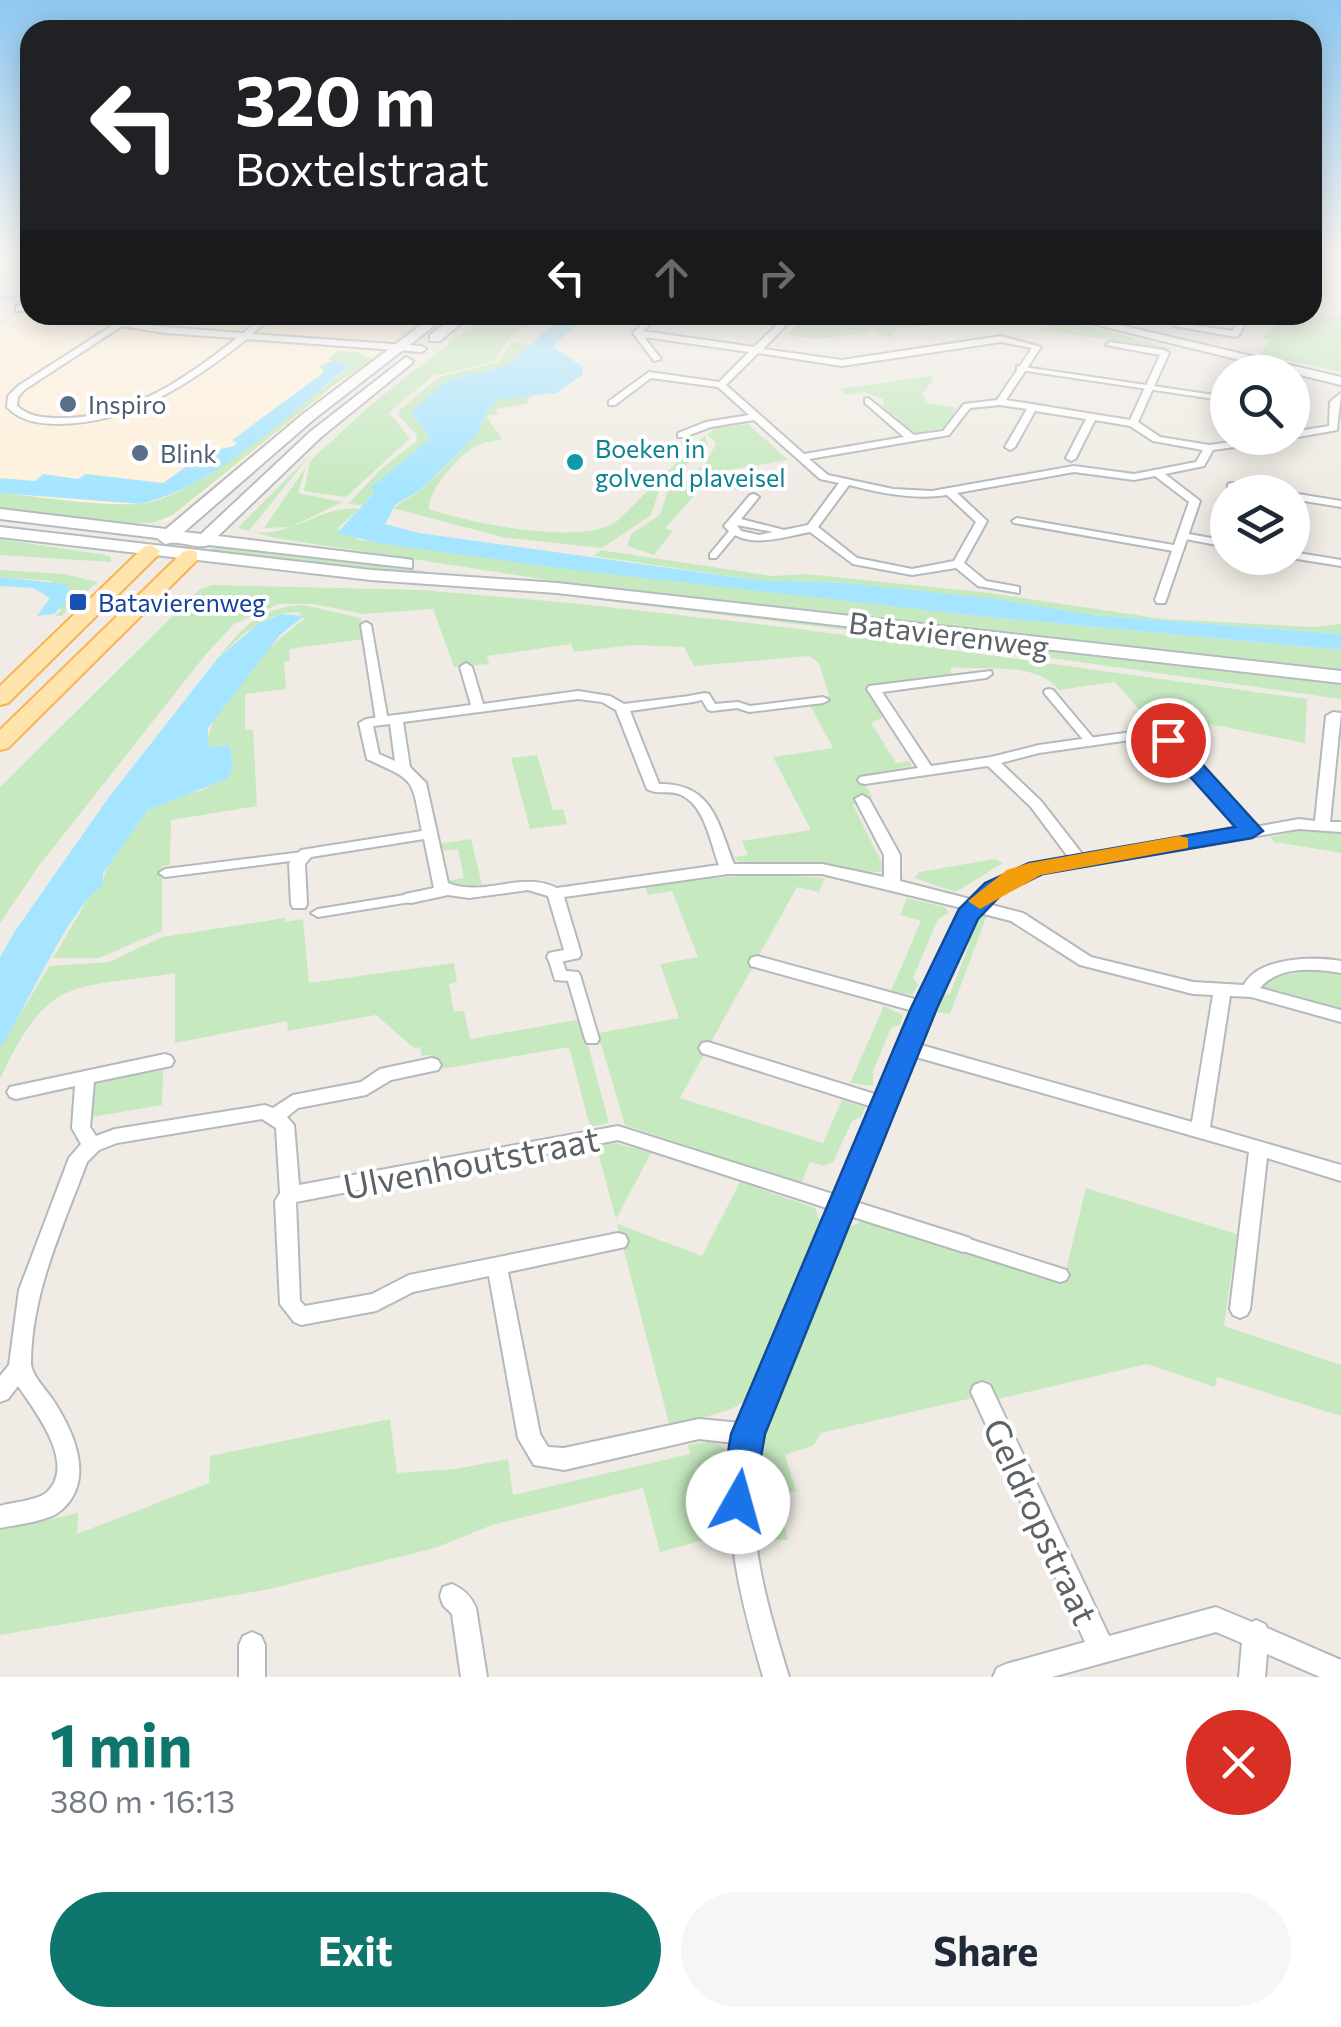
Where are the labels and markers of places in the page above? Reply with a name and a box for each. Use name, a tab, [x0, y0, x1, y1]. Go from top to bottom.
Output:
place label: Inspiro	[88, 389, 166, 419]
marker: Inspiro	[57, 393, 79, 415]
place label: Boeken in golvend plaveisel	[595, 433, 786, 492]
place label: Blink	[160, 438, 217, 468]
marker: Blink	[129, 442, 151, 464]
marker: Boeken in golvend plaveisel	[564, 451, 586, 473]
place label: Batavierenweg	[98, 587, 266, 617]
marker: Batavierenweg	[67, 591, 89, 613]
pin	[1126, 698, 1211, 783]

